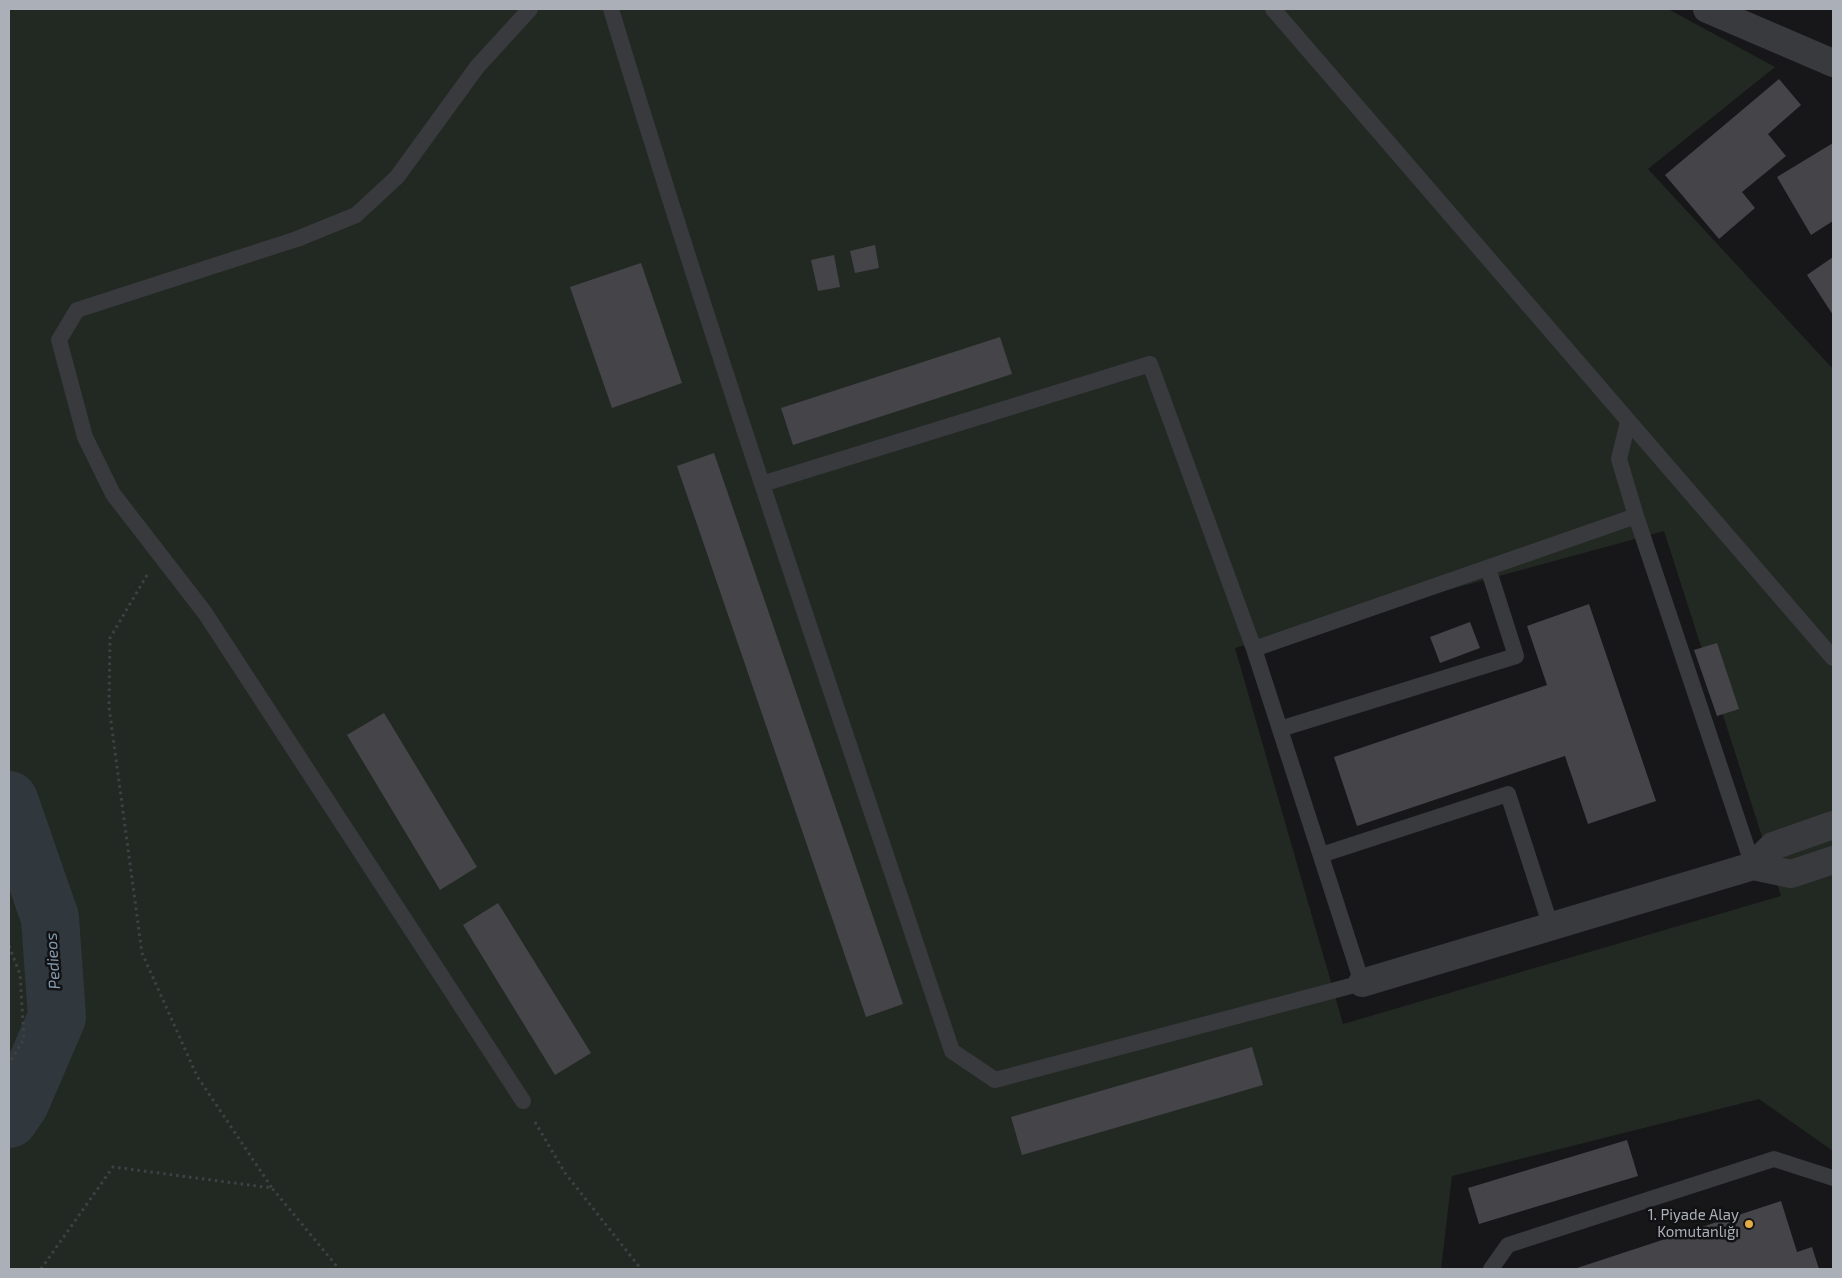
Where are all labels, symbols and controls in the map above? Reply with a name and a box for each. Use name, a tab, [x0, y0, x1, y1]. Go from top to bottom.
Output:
water label: Pedieos	[41, 932, 65, 990]
place label: 1. Piyade Alay Komutanlığı	[1648, 1206, 1739, 1241]
marker: 1. Piyade Alay Komutanlığı	[1743, 1218, 1755, 1230]

